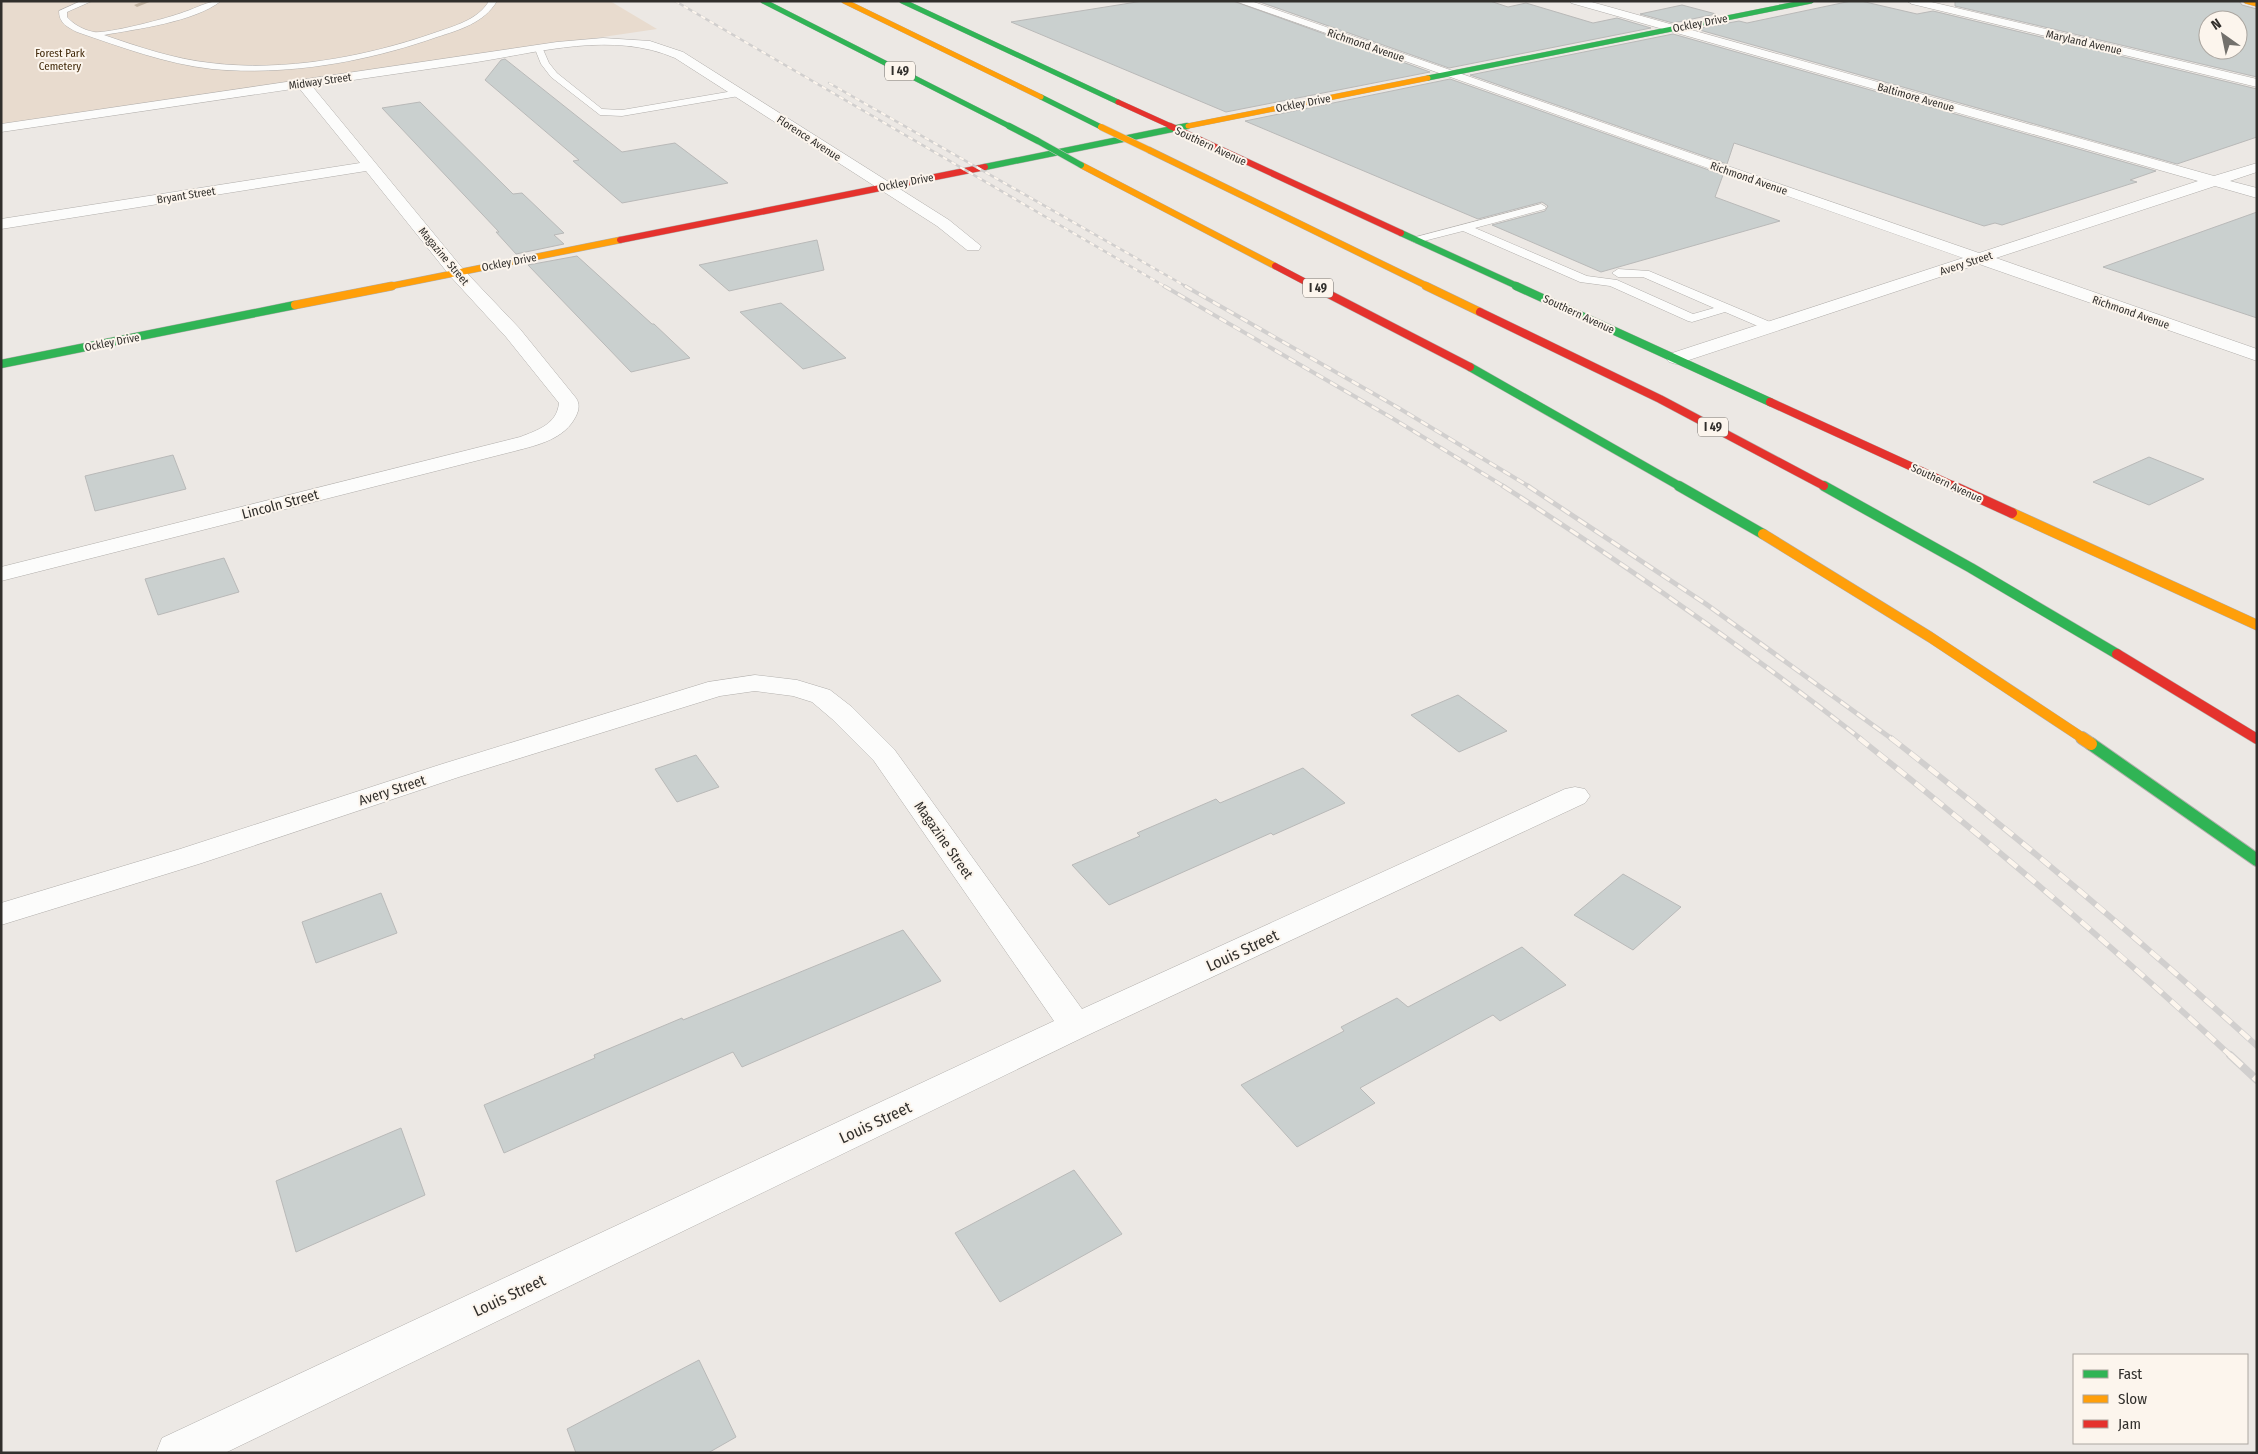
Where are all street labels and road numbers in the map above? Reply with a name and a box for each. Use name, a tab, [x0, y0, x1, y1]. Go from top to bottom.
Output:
street label: Ockley Drive	[1671, 12, 1729, 35]
street label: Richmond Avenue	[1325, 26, 1406, 65]
street label: Maryland Avenue	[2045, 27, 2123, 58]
road number: I 49	[885, 61, 915, 80]
street label: Midway Street	[288, 71, 353, 92]
street label: Baltimore Avenue	[1876, 80, 1956, 115]
street label: Ockley Drive	[1274, 92, 1332, 115]
street label: Florence Avenue	[774, 113, 843, 164]
street label: Southern Avenue	[1173, 124, 1248, 169]
street label: Richmond Avenue	[1708, 159, 1789, 198]
street label: Ockley Drive	[877, 171, 935, 194]
street label: Bryant Street	[156, 184, 217, 207]
street label: Magazine Street	[416, 225, 472, 288]
street label: Avery Street	[1938, 249, 1994, 278]
street label: Ockley Drive	[480, 251, 538, 274]
road number: I 49	[1303, 278, 1333, 298]
street label: Southern Avenue	[1541, 292, 1616, 337]
street label: Richmond Avenue	[2090, 293, 2171, 332]
street label: Ockley Drive	[83, 331, 141, 354]
road number: I 49	[1698, 418, 1728, 437]
street label: Southern Avenue	[1909, 461, 1984, 506]
street label: Lincoln Street	[240, 486, 321, 523]
street label: Avery Street	[357, 772, 428, 809]
street label: Magazine Street	[911, 798, 977, 883]
street label: Louis Street	[1203, 925, 1282, 975]
street label: Louis Street	[836, 1097, 915, 1147]
street label: Louis Street	[470, 1270, 549, 1320]

